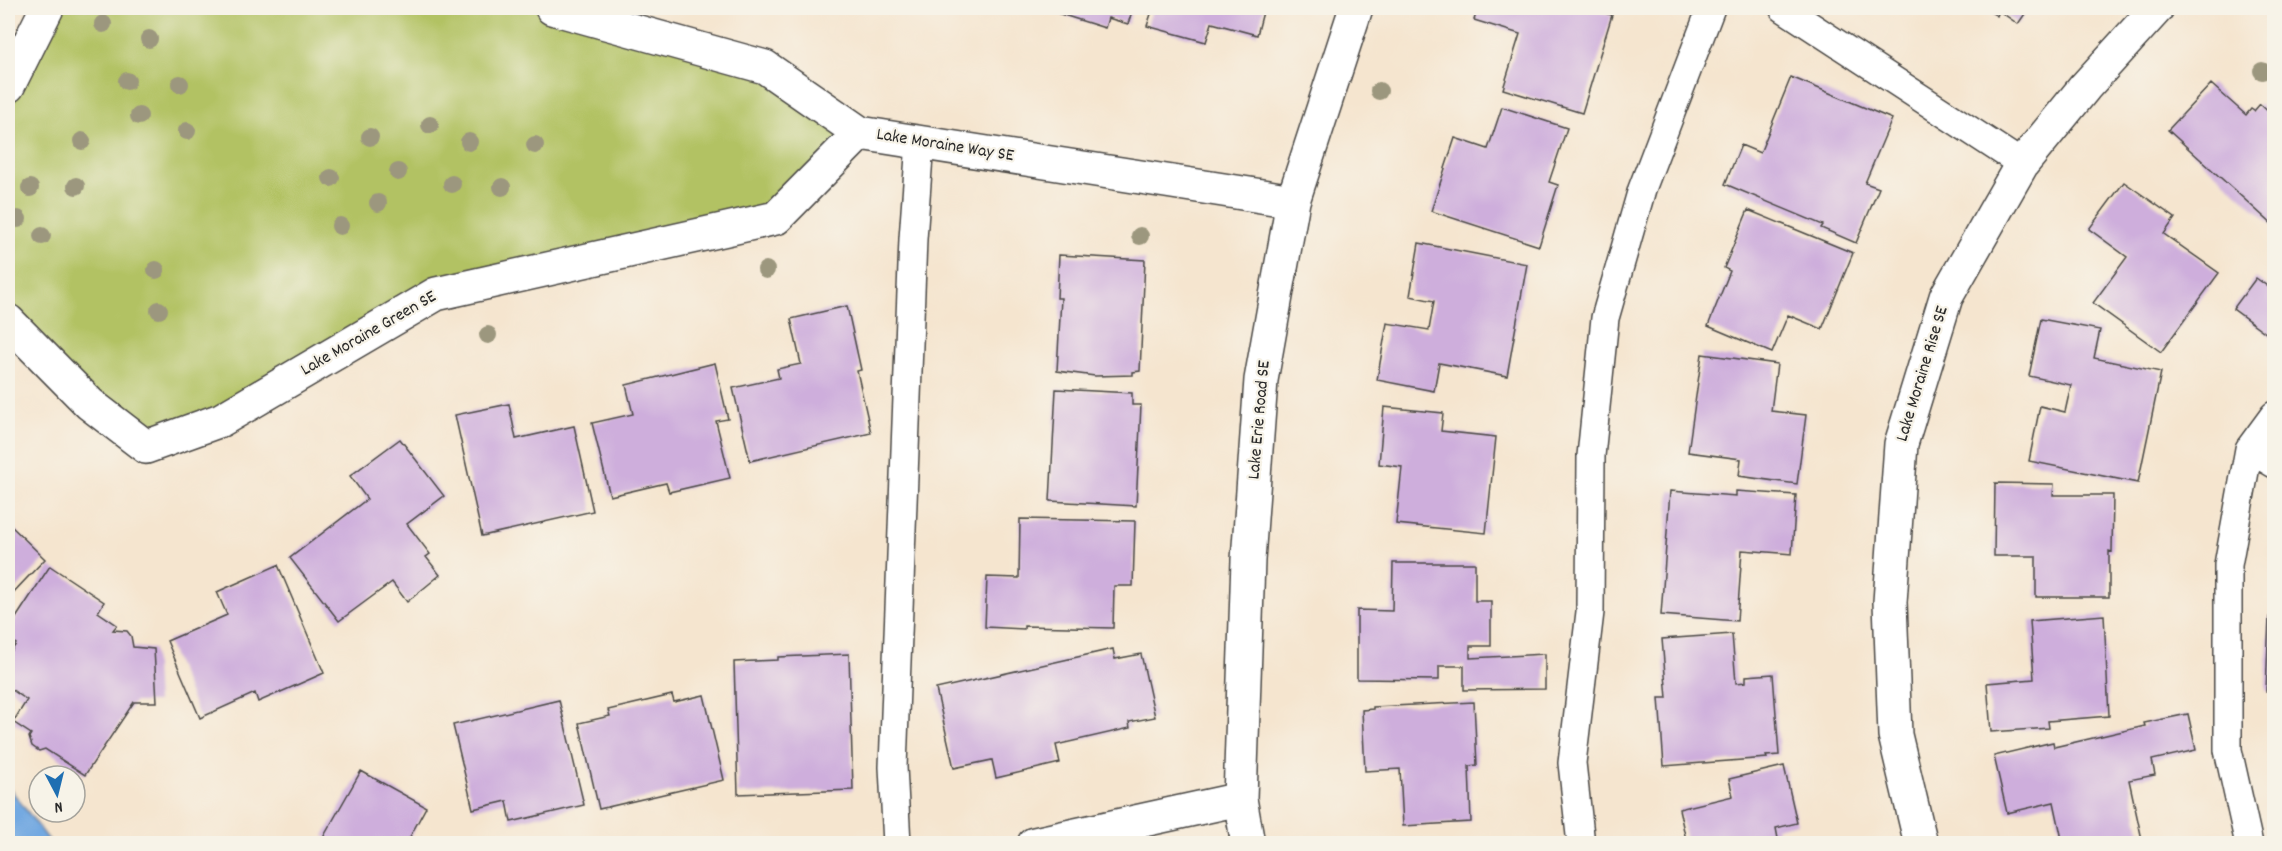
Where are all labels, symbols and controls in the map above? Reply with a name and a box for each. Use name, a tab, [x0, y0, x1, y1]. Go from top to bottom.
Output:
street label: Lake Moraine Way SE	[874, 123, 1016, 169]
street label: Lake Moraine Green SE	[297, 285, 441, 383]
street label: Lake Moraine Rise SE	[1891, 303, 1955, 445]
street label: Lake Erie Road SE	[1242, 359, 1278, 481]
north arrow	[27, 764, 87, 824]
text: N	[53, 795, 64, 818]

